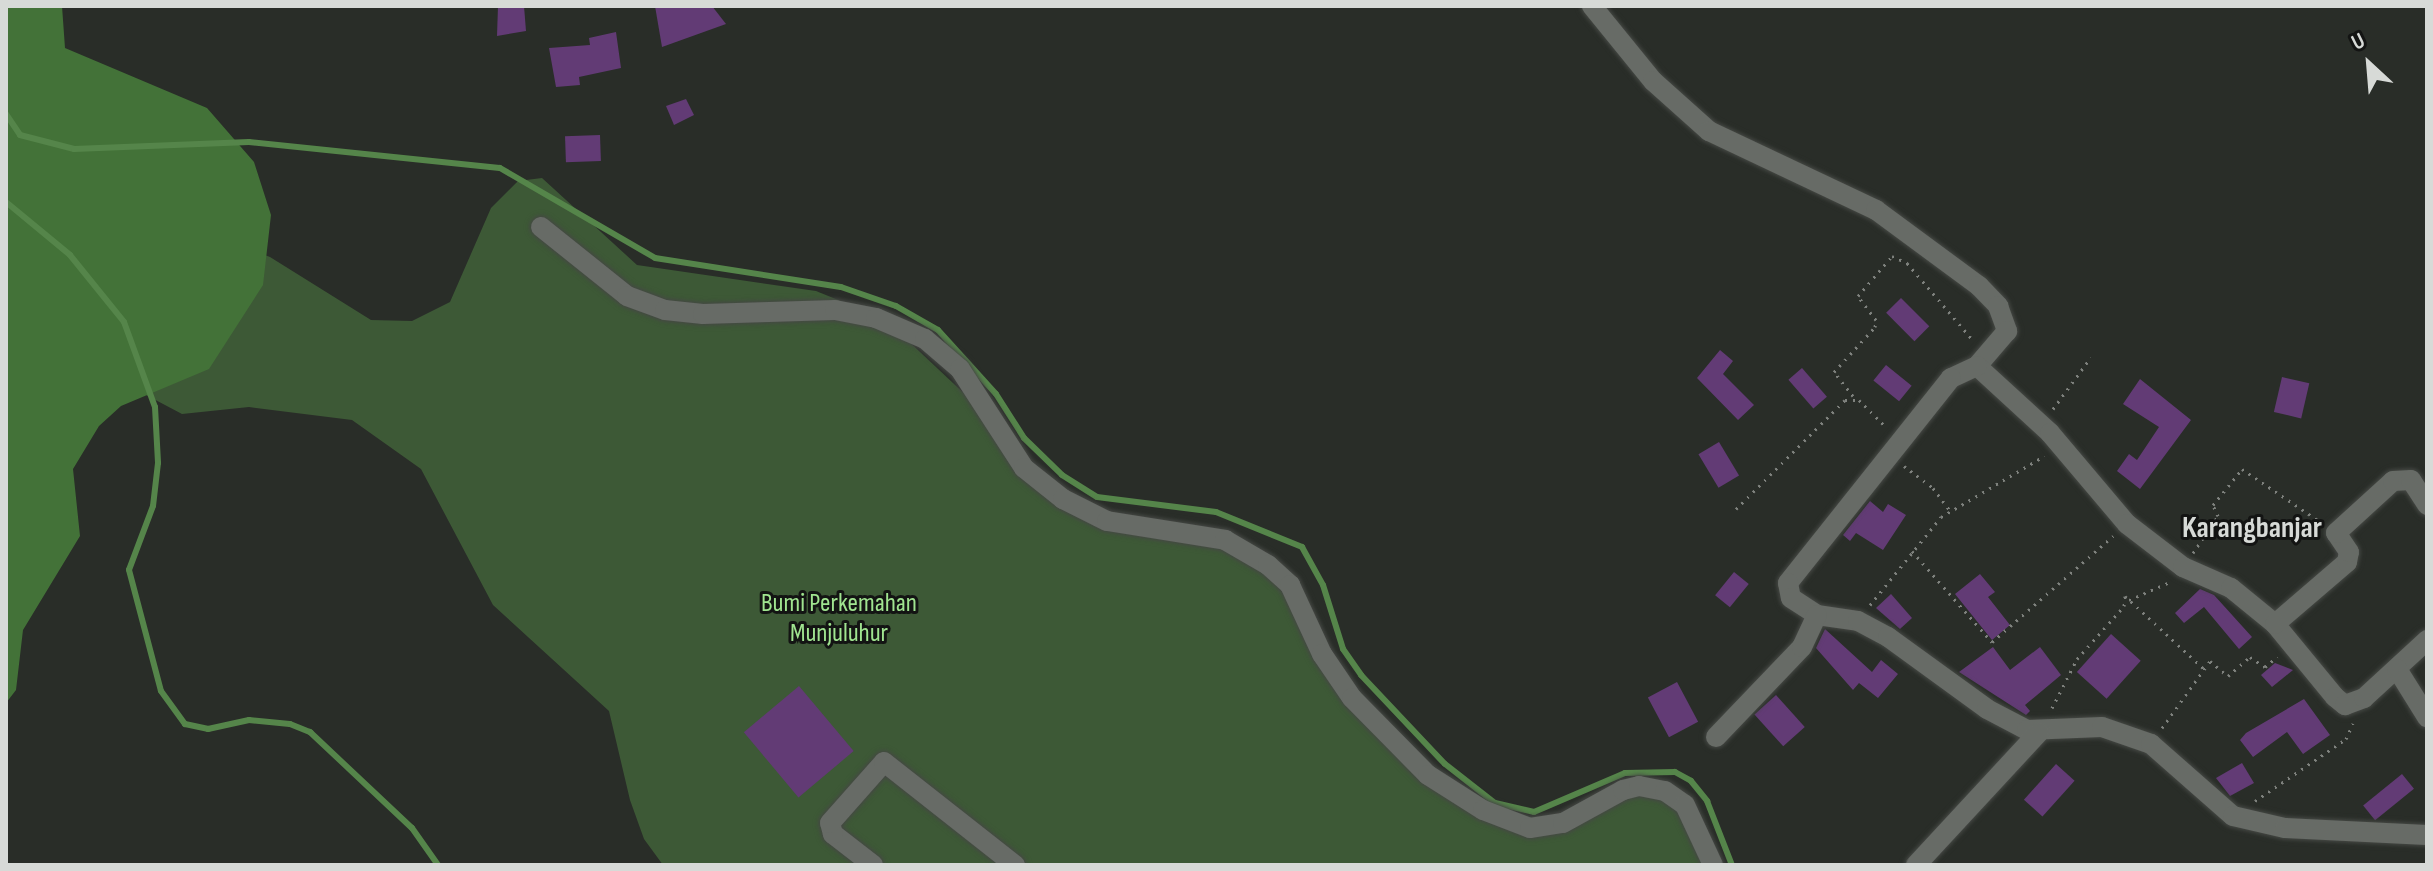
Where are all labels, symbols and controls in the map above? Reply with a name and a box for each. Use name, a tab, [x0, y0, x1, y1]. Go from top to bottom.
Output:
north arrow	[2329, 24, 2409, 104]
text: U	[2347, 27, 2369, 57]
district label: Karangbanjar	[2182, 510, 2322, 546]
park label: Bumi Perkemahan Munjuluhur	[761, 588, 917, 650]

